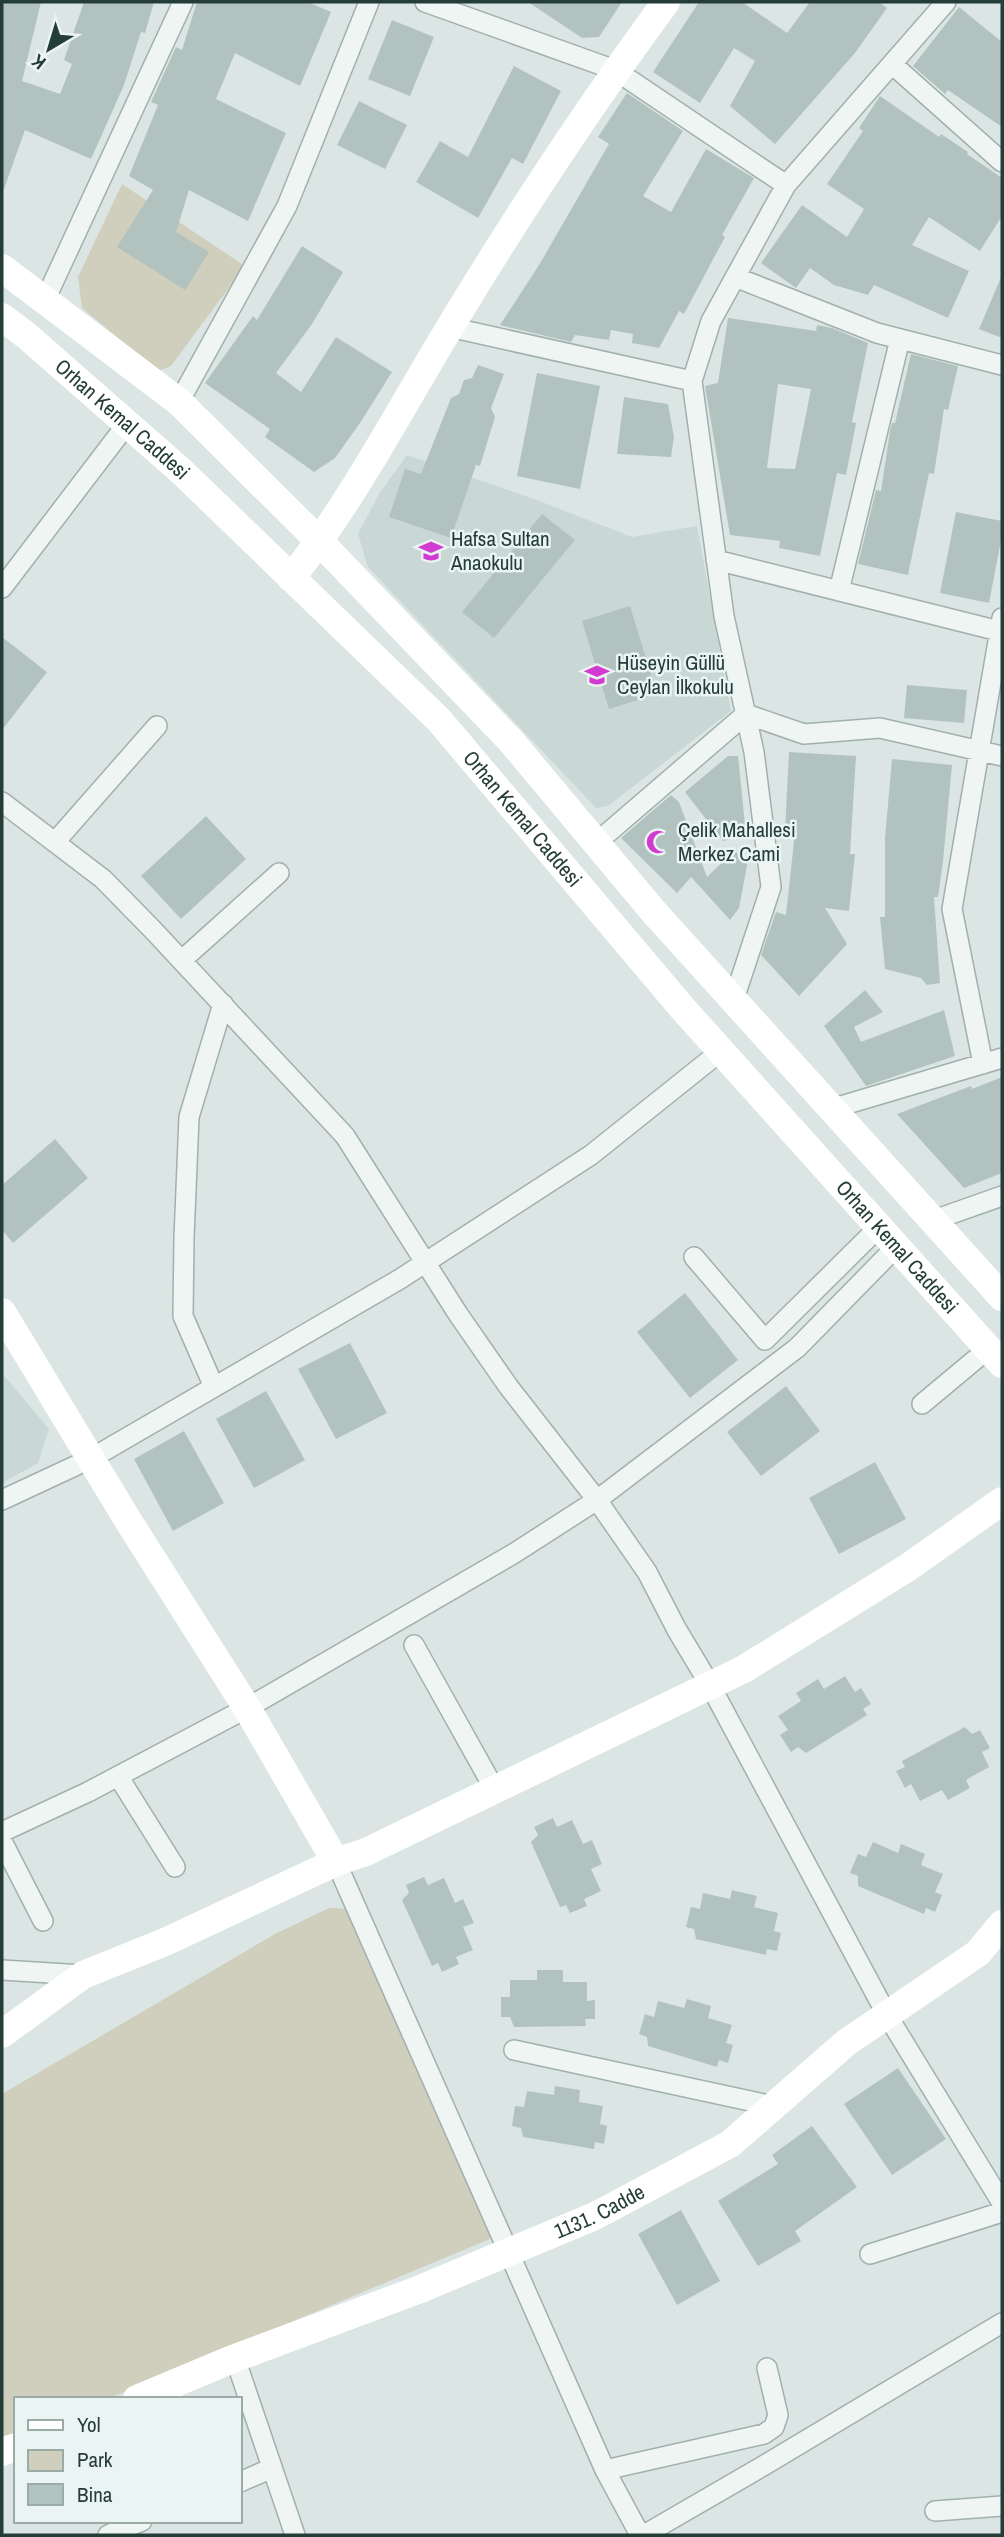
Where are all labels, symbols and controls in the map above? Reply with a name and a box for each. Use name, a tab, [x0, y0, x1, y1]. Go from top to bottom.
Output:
north arrow	[14, 14, 84, 84]
text: K	[26, 48, 51, 76]
street label: Orhan Kemal Caddesi	[49, 352, 196, 486]
place label: Hafsa Sultan Anaokulu	[450, 524, 550, 577]
school or university icon: Hafsa Sultan Anaokulu	[417, 537, 445, 565]
place label: Hüseyin Güllü Ceylan İlkokulu	[617, 648, 734, 701]
school or university icon: Hüseyin Güllü Ceylan İlkokulu	[583, 661, 611, 689]
street label: Orhan Kemal Caddesi	[457, 744, 589, 893]
place label: Çelik Mahallesi Merkez Cami	[678, 815, 796, 868]
mosque icon: Çelik Mahallesi Merkez Cami	[644, 828, 672, 856]
street label: Orhan Kemal Caddesi	[830, 1174, 965, 1320]
street label: 1131. Cadde	[550, 2177, 650, 2246]
legend	[14, 2397, 242, 2523]
text: Yol	[77, 2410, 101, 2439]
text: Park	[77, 2445, 113, 2474]
text: Bina	[77, 2480, 113, 2509]

